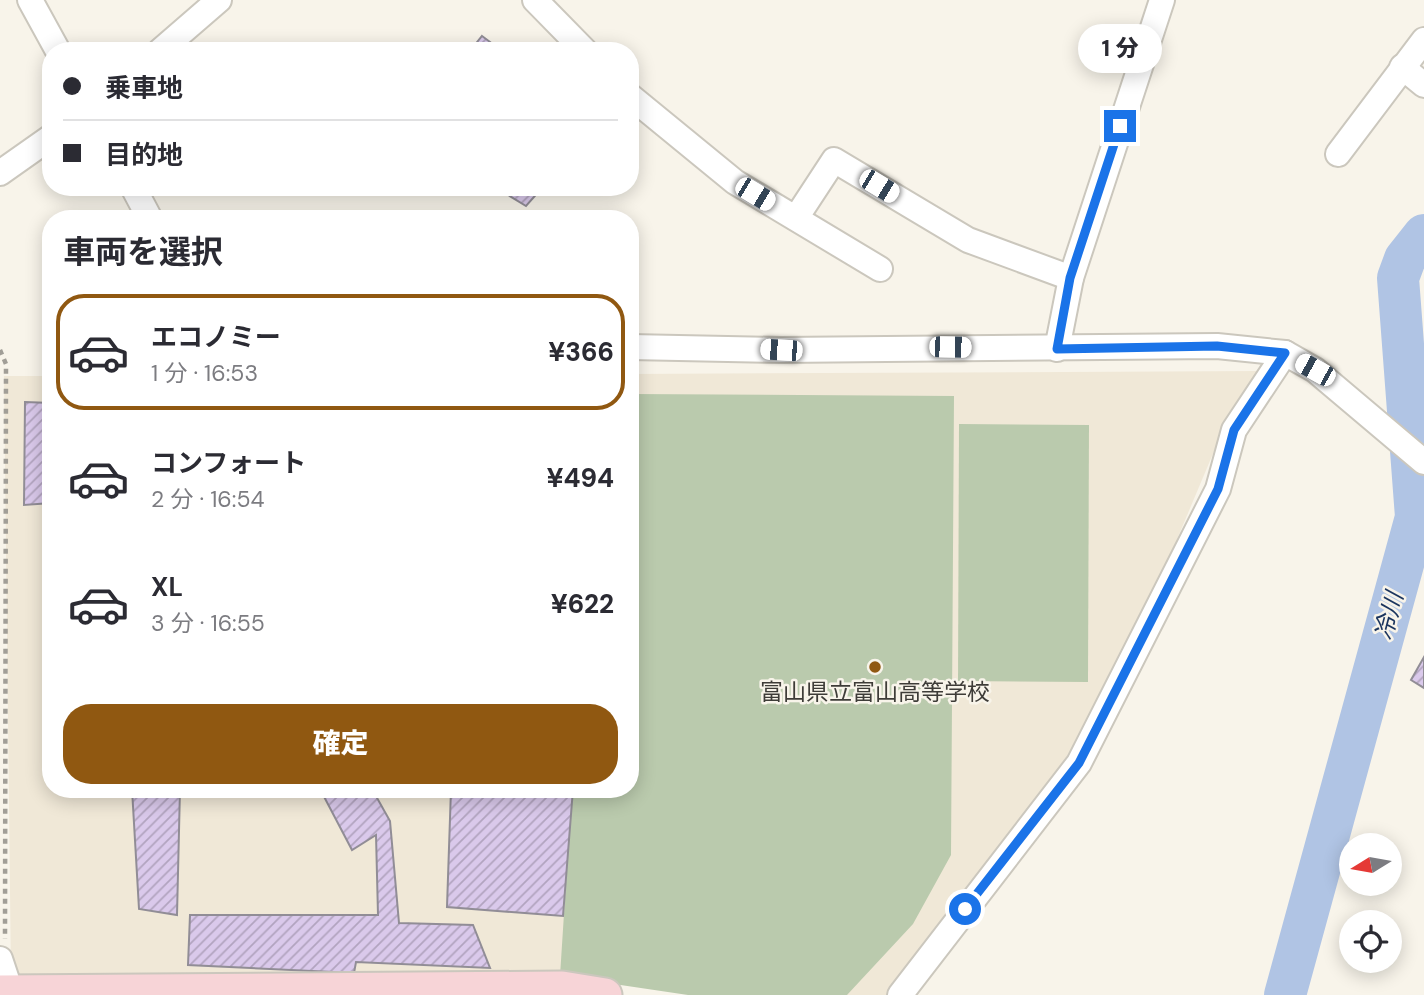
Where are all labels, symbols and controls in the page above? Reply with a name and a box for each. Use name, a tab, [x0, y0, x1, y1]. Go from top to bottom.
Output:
callout: 1 分	[1078, 24, 1162, 74]
text: 1 分	[1102, 33, 1138, 63]
text: 乗車地	[105, 71, 183, 105]
route end	[1104, 110, 1136, 142]
text: 目的地	[105, 138, 183, 172]
car	[856, 166, 903, 206]
car	[732, 174, 779, 214]
text: 車両を選択	[63, 231, 223, 273]
text: エコノミー	[151, 320, 281, 354]
icon: car	[67, 321, 130, 384]
text: ¥366	[548, 335, 614, 369]
car	[929, 336, 972, 358]
car	[760, 338, 803, 362]
car	[1292, 351, 1339, 389]
text: 1 分 · 16:53	[151, 358, 258, 388]
text: コンフォート	[151, 446, 306, 480]
icon: car	[67, 447, 130, 510]
text: ¥494	[546, 461, 614, 495]
text: 2 分 · 16:54	[151, 484, 264, 514]
text: XL	[151, 570, 183, 604]
icon: car	[67, 573, 130, 636]
water label: 冷川	[1367, 586, 1410, 643]
text: ¥622	[551, 587, 614, 621]
text: 3 分 · 16:55	[151, 608, 265, 638]
marker: 富山県立富山高等学校	[867, 659, 883, 675]
place label: 富山県立富山高等学校	[760, 677, 990, 707]
button: 確定	[63, 704, 618, 784]
north arrow	[1339, 833, 1402, 896]
map controls	[1339, 833, 1402, 973]
route start	[949, 893, 981, 925]
button: locate	[1339, 910, 1402, 973]

